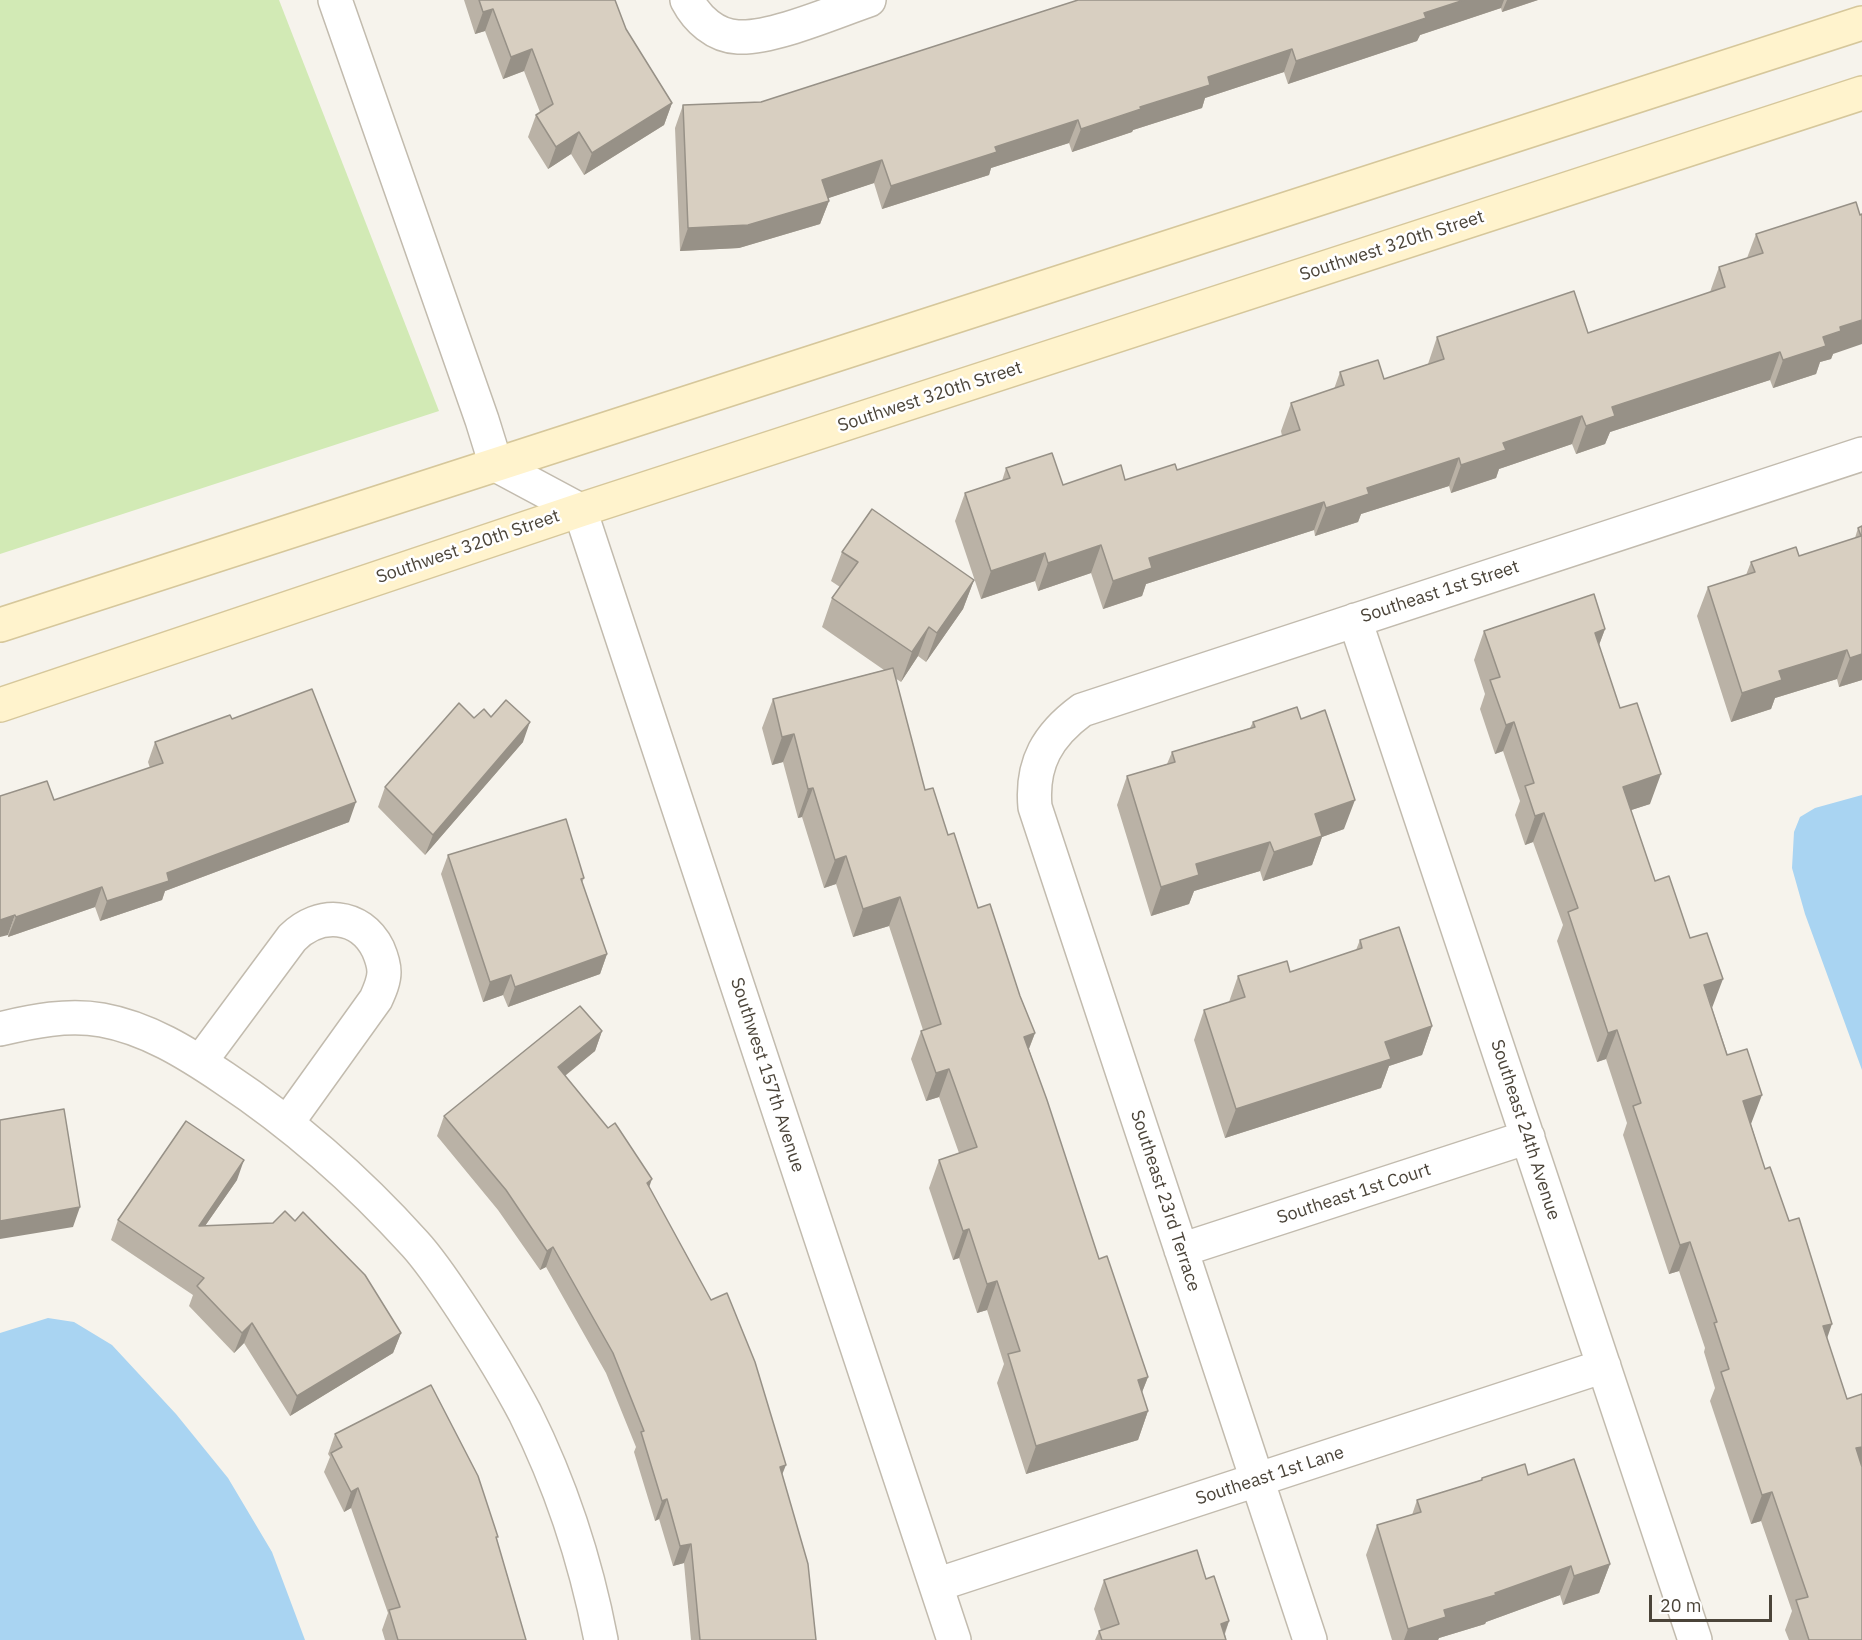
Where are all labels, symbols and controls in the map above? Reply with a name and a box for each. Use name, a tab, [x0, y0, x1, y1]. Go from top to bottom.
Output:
street label: Southwest 320th Street	[1297, 206, 1487, 286]
street label: Southwest 320th Street	[835, 357, 1025, 437]
street label: Southwest 320th Street	[373, 505, 563, 589]
street label: Southeast 1st Street	[1358, 556, 1522, 628]
street label: Southwest 157th Avenue	[725, 975, 809, 1175]
street label: Southeast 24th Avenue	[1486, 1037, 1564, 1223]
street label: Southeast 23rd Terrace	[1125, 1108, 1205, 1294]
street label: Southeast 1st Court	[1274, 1159, 1434, 1229]
street label: Southeast 1st Lane	[1193, 1442, 1347, 1510]
scale bar	[1652, 1583, 1775, 1621]
text: 20 m	[1660, 1594, 1702, 1617]

